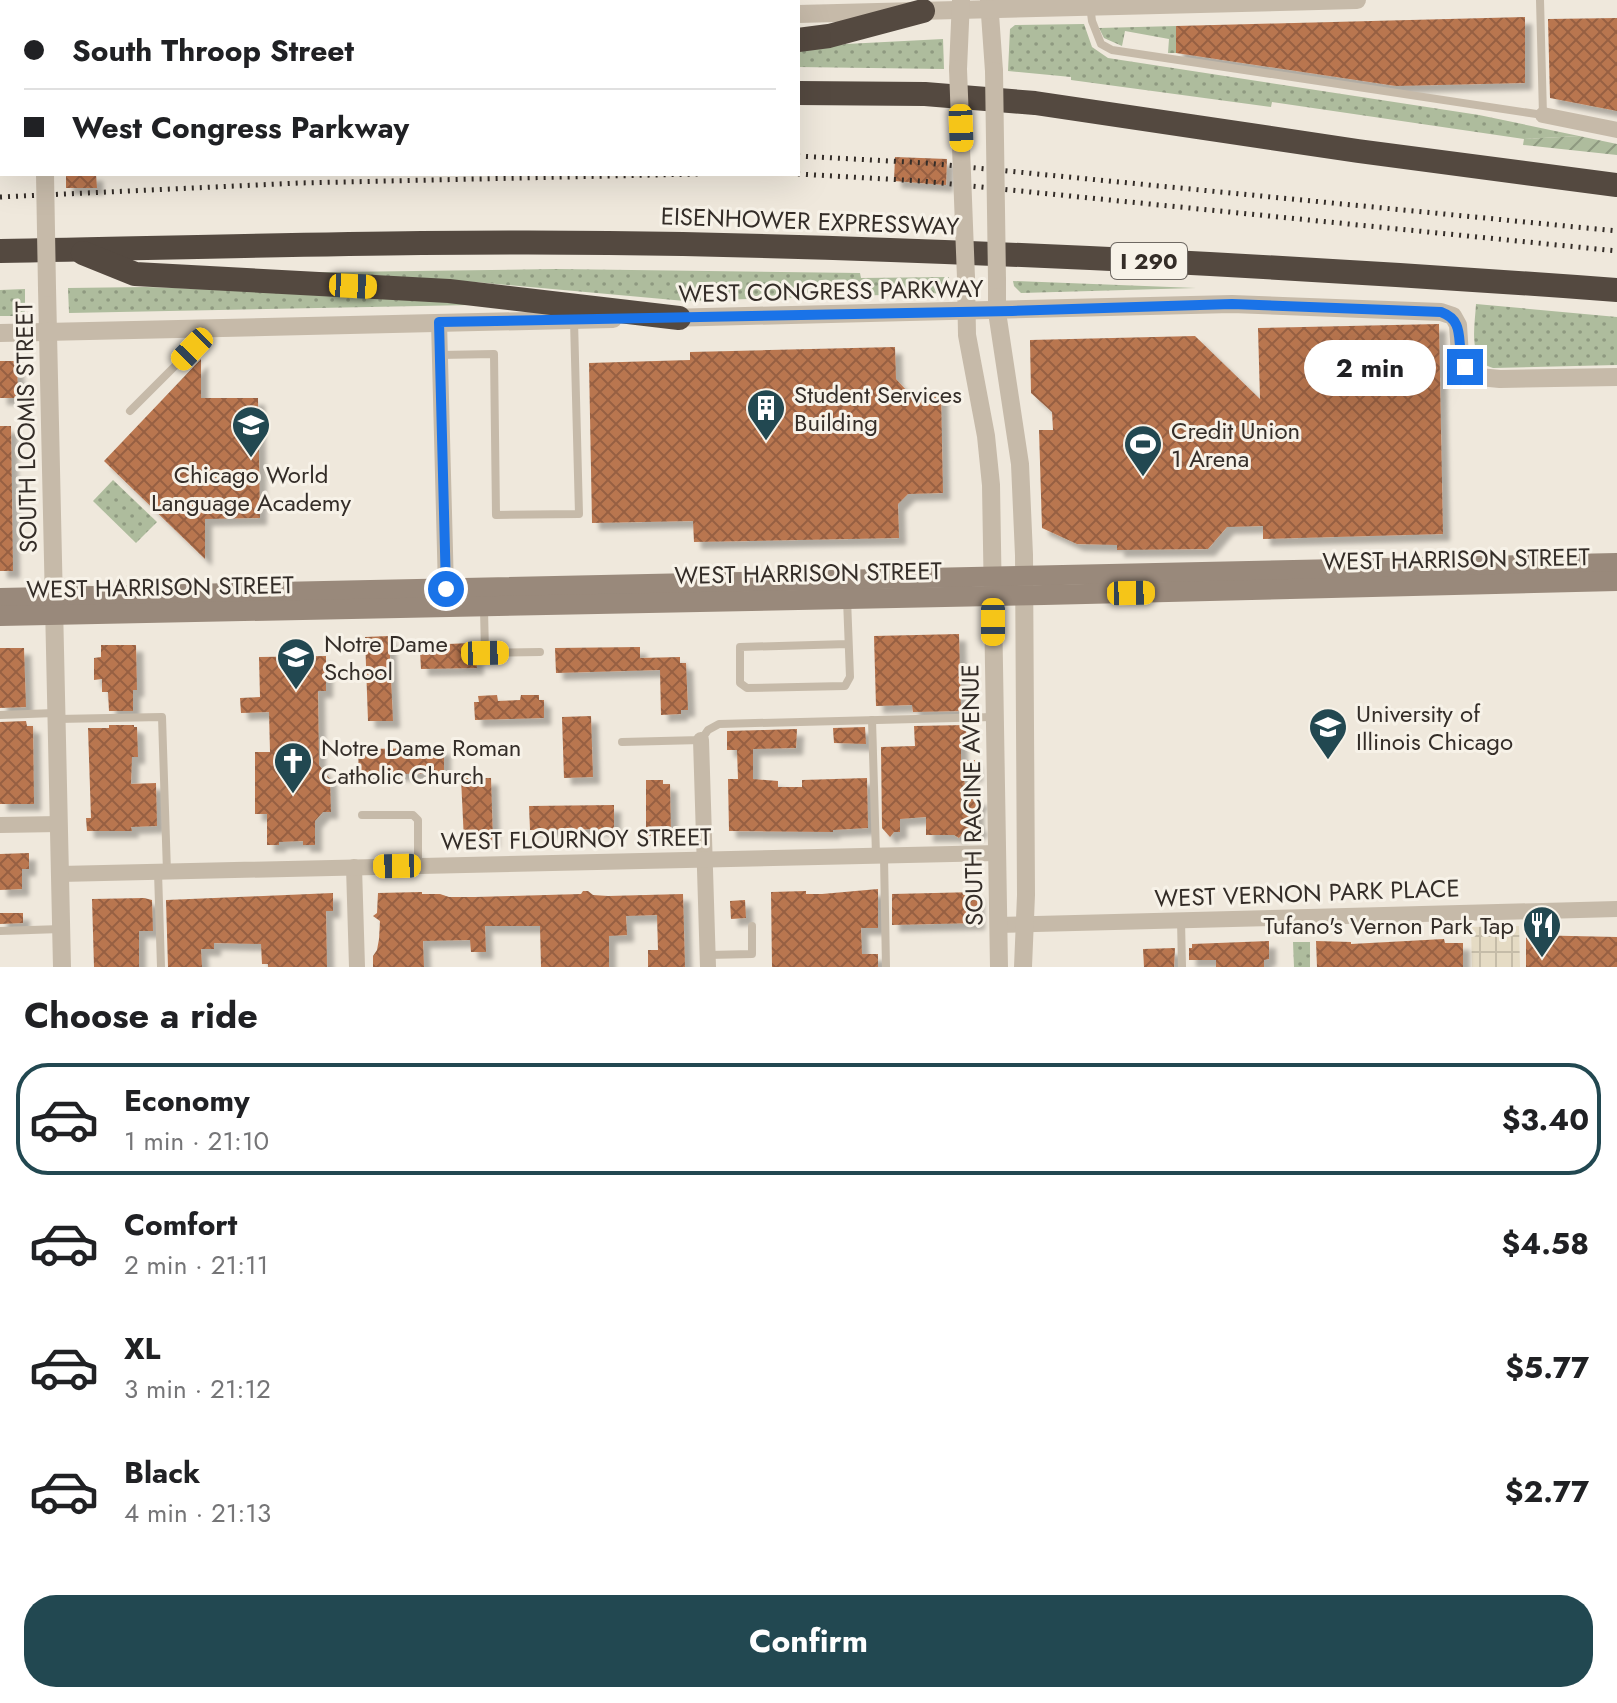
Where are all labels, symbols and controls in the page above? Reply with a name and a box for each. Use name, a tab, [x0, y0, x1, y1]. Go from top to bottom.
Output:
text: South Throop Street	[72, 29, 354, 72]
car	[948, 104, 974, 152]
text: West Congress Parkway	[72, 106, 409, 149]
street label: EISENHOWER EXPRESSWAY	[660, 198, 960, 244]
road number: I 290	[1111, 243, 1187, 279]
street label: WEST CONGRESS PARKWAY	[678, 271, 984, 311]
car	[328, 273, 378, 299]
street label: SOUTH LOOMIS STREET	[6, 301, 46, 553]
car	[167, 323, 217, 375]
callout: 2 min	[1305, 339, 1437, 395]
text: 2 min	[1336, 349, 1404, 387]
route end	[1447, 349, 1483, 385]
place label: Student Services Building	[794, 377, 962, 440]
building icon: Student Services Building	[745, 387, 787, 442]
school or university icon: Chicago World Language Academy	[230, 404, 272, 459]
place label: Credit Union 1 Arena	[1171, 413, 1300, 476]
sports icon: Credit Union 1 Arena	[1122, 423, 1164, 478]
place label: Chicago World Language Academy	[151, 457, 351, 520]
street label: WEST HARRISON STREET	[1322, 539, 1590, 579]
street label: WEST HARRISON STREET	[674, 553, 942, 593]
street label: WEST HARRISON STREET	[26, 567, 294, 607]
route start	[428, 571, 464, 607]
car	[1107, 581, 1155, 605]
car	[981, 598, 1005, 646]
place label: Notre Dame School	[324, 626, 448, 689]
school or university icon: Notre Dame School	[275, 636, 317, 691]
car	[461, 641, 509, 665]
street label: SOUTH RACINE AVENUE	[952, 664, 992, 926]
place label: University of Illinois Chicago	[1356, 696, 1513, 759]
school or university icon: University of Illinois Chicago	[1307, 706, 1349, 761]
place label: Notre Dame Roman Catholic Church	[321, 730, 521, 793]
church icon: Notre Dame Roman Catholic Church	[272, 740, 314, 795]
street label: WEST FLOURNOY STREET	[440, 819, 712, 859]
car	[373, 854, 421, 878]
street label: WEST VERNON PARK PLACE	[1154, 870, 1460, 916]
restaurant icon: Tufano's Vernon Park Tap	[1521, 904, 1563, 959]
place label: Tufano's Vernon Park Tap	[1263, 908, 1514, 943]
text: Choose a ride	[24, 989, 258, 1041]
text: Economy	[124, 1079, 250, 1122]
icon: car	[28, 1083, 100, 1155]
text: $3.40	[1502, 1098, 1589, 1141]
text: 1 min · 21:10	[124, 1122, 269, 1160]
text: Comfort	[124, 1203, 237, 1246]
icon: car	[28, 1207, 100, 1279]
text: $4.58	[1502, 1222, 1589, 1265]
text: 2 min · 21:11	[124, 1246, 268, 1284]
text: XL	[124, 1327, 160, 1370]
icon: car	[28, 1331, 100, 1403]
text: $5.77	[1505, 1346, 1589, 1389]
text: 3 min · 21:12	[124, 1370, 271, 1408]
text: Black	[124, 1451, 200, 1494]
icon: car	[28, 1455, 100, 1527]
text: $2.77	[1505, 1470, 1589, 1513]
text: 4 min · 21:13	[124, 1494, 271, 1532]
button: Confirm	[24, 1595, 1593, 1687]

